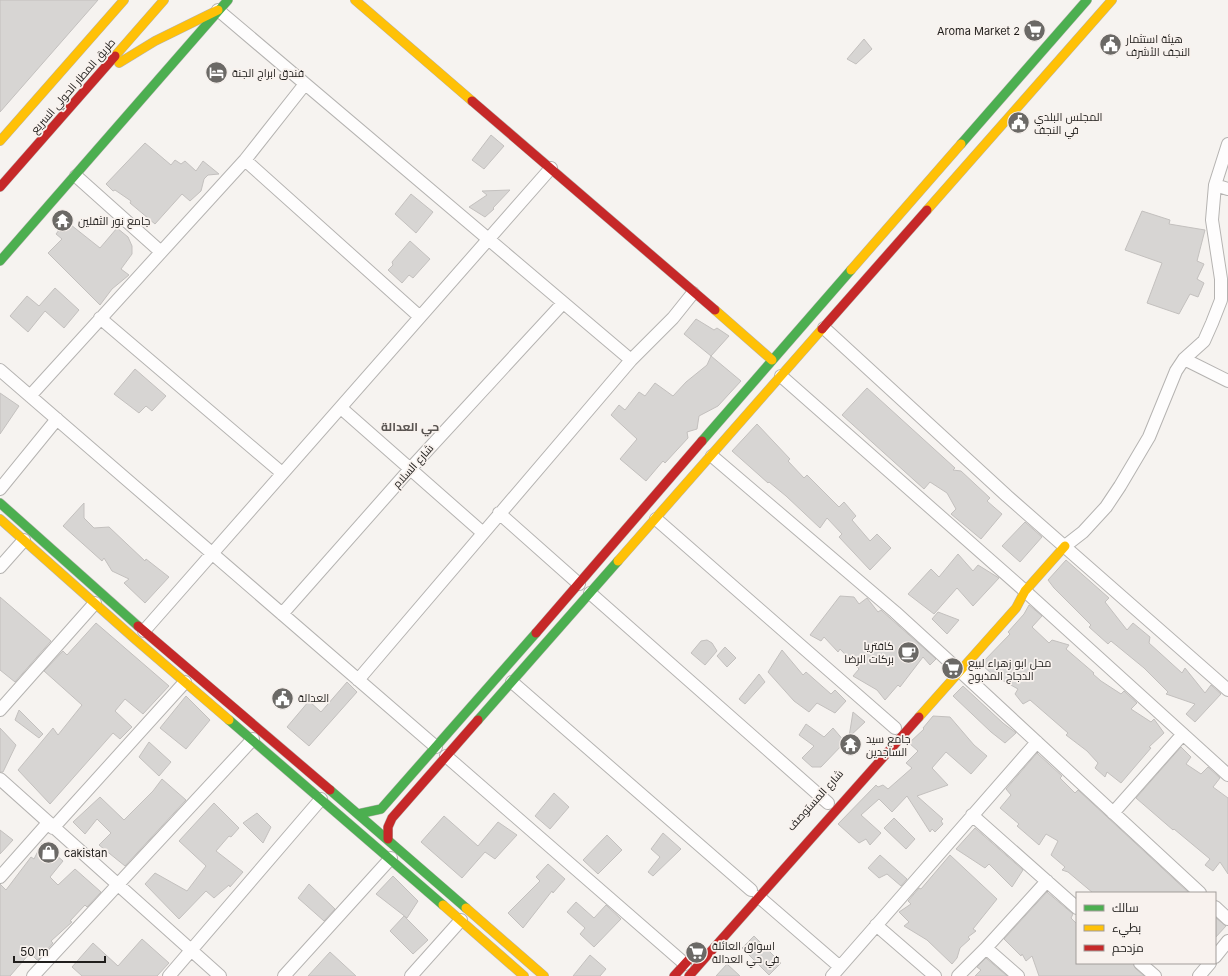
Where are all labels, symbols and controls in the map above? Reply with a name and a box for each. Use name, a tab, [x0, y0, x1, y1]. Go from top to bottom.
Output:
supermarket icon: Aroma Market 2	[1022, 18, 1048, 44]
place label: Aroma Market 2	[937, 24, 1020, 38]
public building icon: هيئة استثمار النجف الأشرف	[1097, 32, 1123, 58]
place label: هيئة استثمار النجف الأشرف	[1125, 32, 1190, 59]
street label: طريق المطار الحولي السريع	[28, 35, 120, 138]
hotel icon: فندق ابراج الجنة	[204, 60, 230, 86]
place label: فندق ابراج الجنة	[232, 66, 304, 81]
public building icon: المجلس البلدي في النجف	[1005, 110, 1031, 136]
place label: المجلس البلدي في النجف	[1034, 110, 1103, 139]
temple icon: جامع نور الثقلين	[49, 208, 75, 234]
place label: جامع نور الثقلين	[78, 214, 150, 229]
district label: حي العدالة	[381, 419, 439, 437]
street label: شارع السلام	[390, 441, 437, 491]
place label: كافتريا بركات الرضا	[844, 639, 894, 666]
cafe icon: كافتريا بركات الرضا	[896, 639, 922, 665]
supermarket icon: محل ابو زهراء لبيع الدجاج المذبوح	[940, 656, 966, 682]
place label: محل ابو زهراء لبيع الدجاج المذبوح	[968, 656, 1051, 684]
public building icon: العدالة	[269, 685, 295, 711]
place label: العدالة	[298, 691, 329, 705]
temple icon: جامع سيد الساجدين	[837, 732, 863, 758]
place label: جامع سيد الساجدين	[866, 732, 911, 759]
street label: شارع المستوصف	[784, 767, 847, 834]
shop icon: cakistan	[35, 840, 61, 866]
place label: cakistan	[64, 846, 107, 860]
legend	[1076, 892, 1216, 964]
text: سالك	[1112, 900, 1139, 915]
text: بطيء	[1112, 920, 1141, 938]
scale bar	[14, 938, 105, 964]
supermarket icon: اسواق العائلة في حي العدالة	[684, 939, 710, 965]
place label: اسواق العائلة في حي العدالة	[712, 939, 779, 968]
text: مزدحم	[1112, 940, 1144, 956]
text: 50 m	[20, 944, 49, 959]

